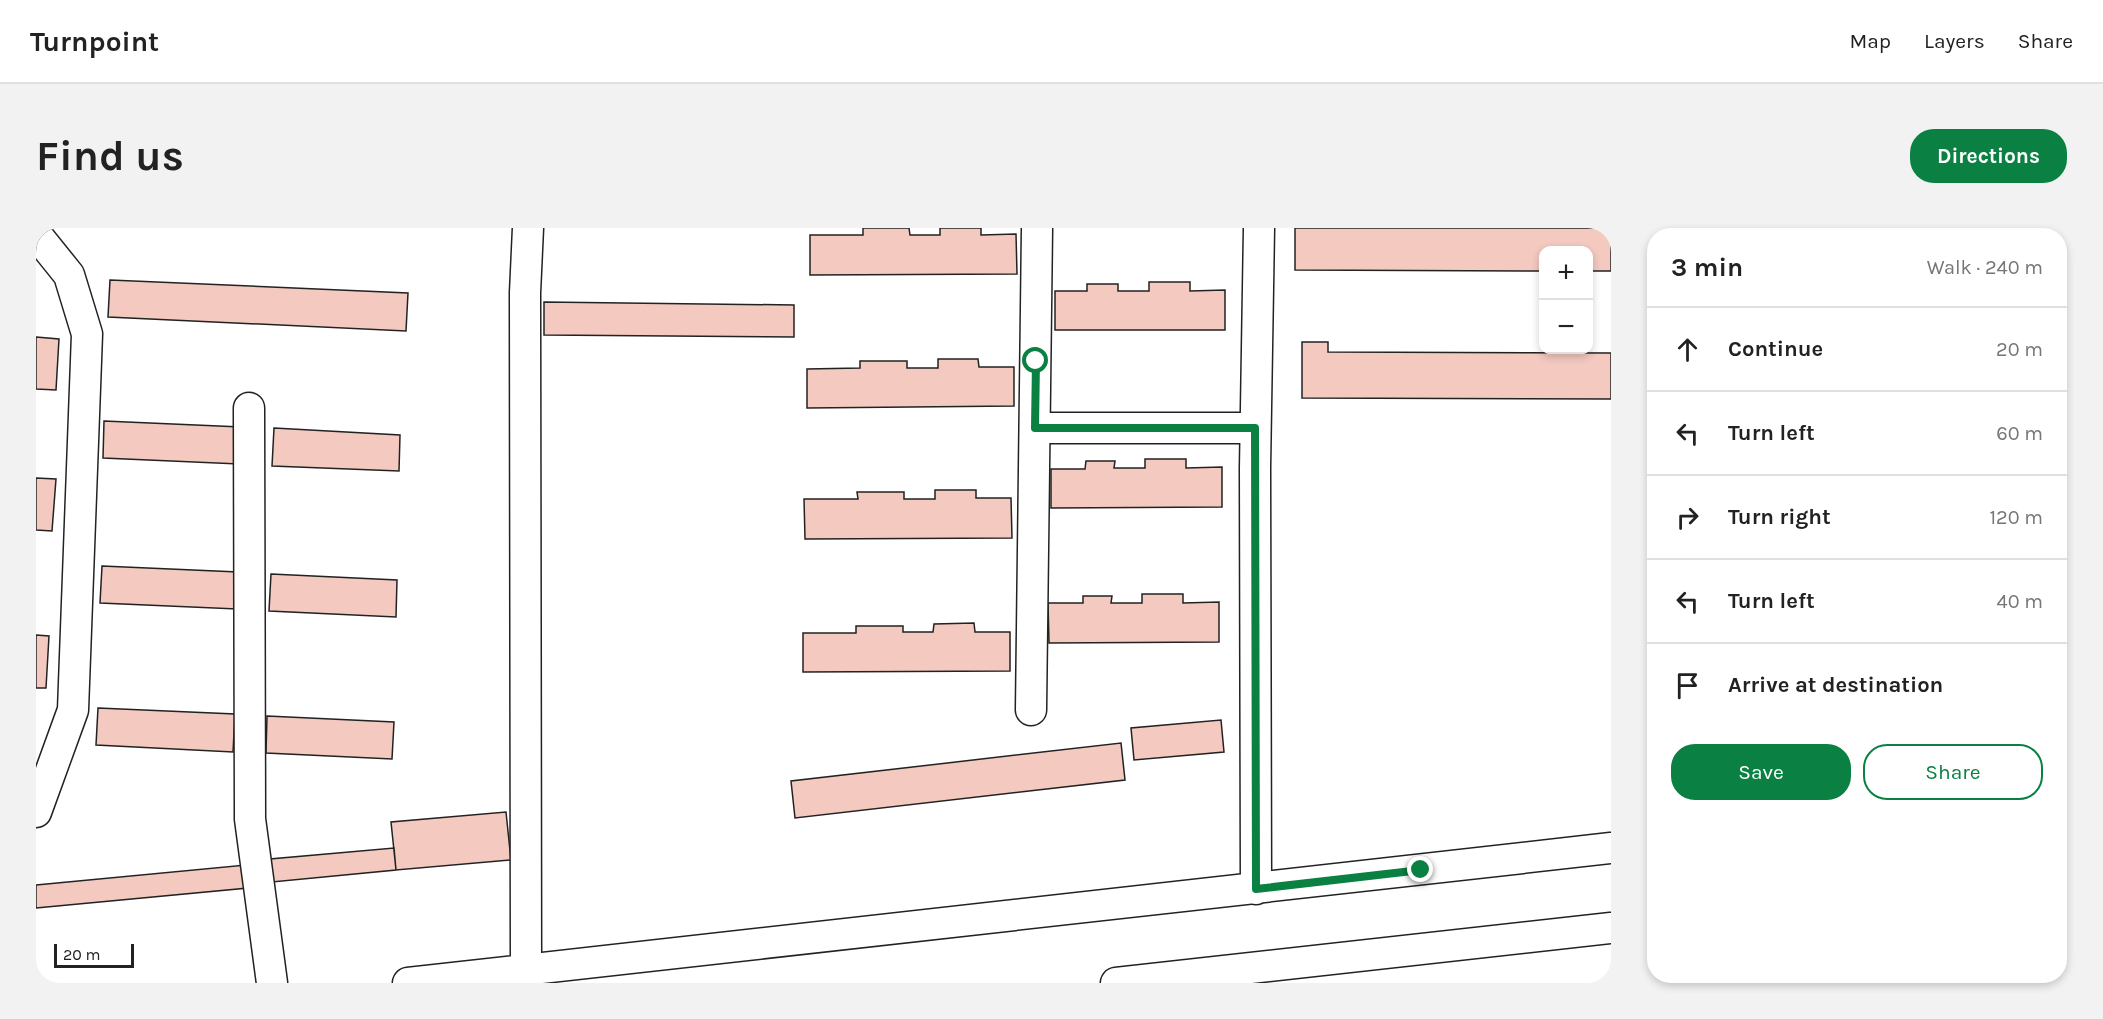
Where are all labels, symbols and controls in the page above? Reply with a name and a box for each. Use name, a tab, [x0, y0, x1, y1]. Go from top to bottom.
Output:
text: Turnpoint	[30, 25, 159, 58]
text: Map	[1849, 29, 1891, 53]
text: Layers	[1924, 29, 1985, 53]
text: Share	[2018, 29, 2073, 53]
button: Directions	[1910, 129, 2067, 183]
text: Find us	[36, 131, 184, 181]
map controls	[1539, 246, 1593, 354]
button: +	[1539, 246, 1593, 300]
text: 3 min	[1671, 252, 1743, 283]
text: Walk · 240 m	[1927, 256, 2043, 279]
button: −	[1539, 300, 1593, 354]
icon: ahead	[1671, 333, 1704, 366]
text: Continue	[1728, 336, 1823, 362]
text: 20 m	[1996, 338, 2043, 361]
route start	[1022, 347, 1048, 373]
icon: left	[1671, 417, 1704, 450]
text: Turn left	[1728, 420, 1815, 446]
text: 60 m	[1996, 422, 2043, 445]
icon: right	[1671, 501, 1704, 534]
text: Turn right	[1728, 504, 1831, 530]
text: 120 m	[1989, 506, 2043, 529]
icon: left	[1671, 585, 1704, 618]
text: Turn left	[1728, 588, 1815, 614]
text: 40 m	[1997, 590, 2043, 613]
icon: arrive	[1671, 669, 1704, 702]
text: Arrive at destination	[1728, 672, 1943, 698]
button: Save	[1671, 744, 1851, 800]
button: Share	[1863, 744, 2043, 800]
route end	[1407, 856, 1433, 882]
scale bar	[54, 941, 134, 968]
text: 20 m	[63, 945, 101, 964]

